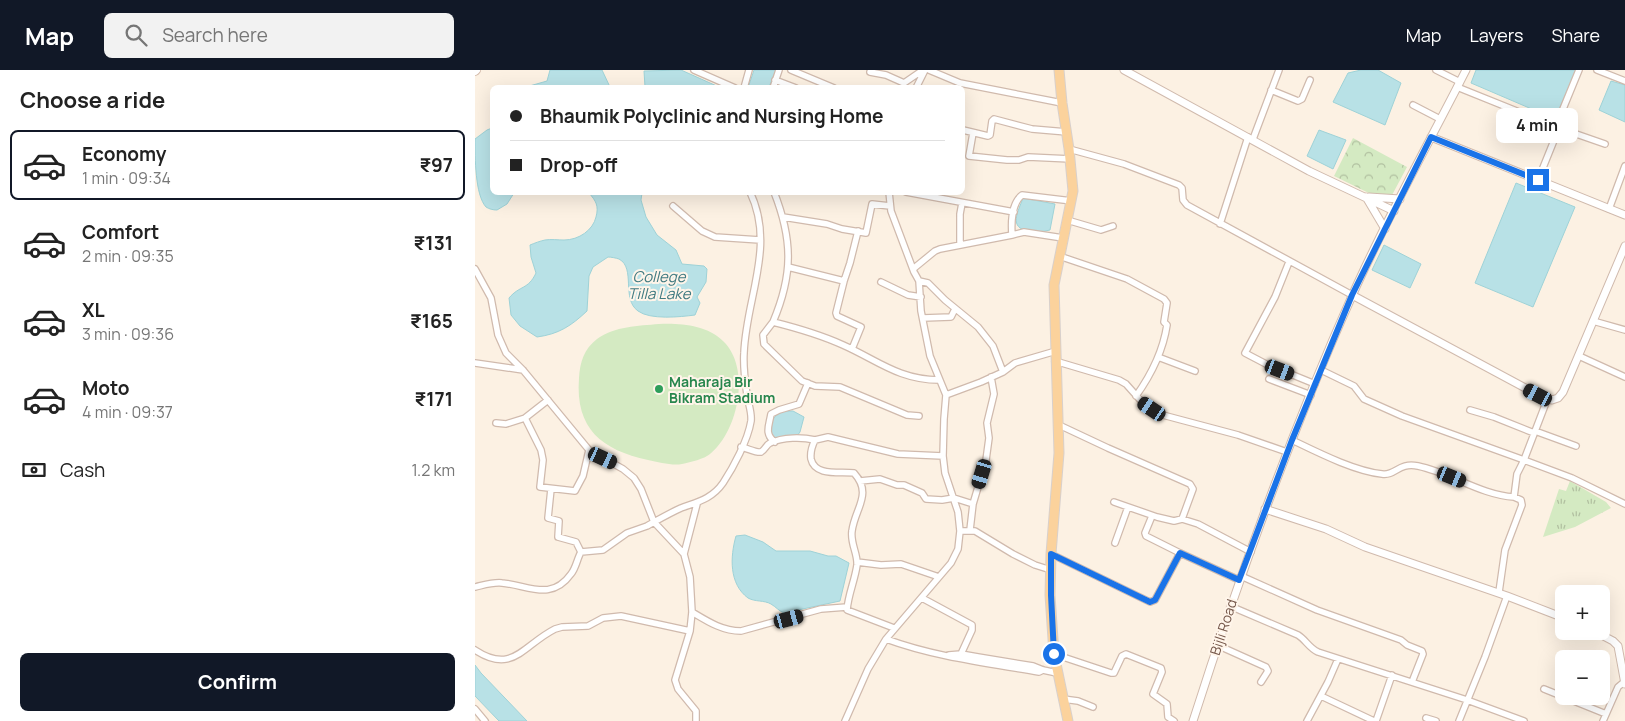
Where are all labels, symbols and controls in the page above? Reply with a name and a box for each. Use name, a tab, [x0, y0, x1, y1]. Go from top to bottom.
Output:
search box	[104, 13, 454, 58]
text: Map	[25, 19, 74, 52]
icon: search	[122, 21, 150, 49]
text: Search here	[162, 22, 268, 48]
text: Map	[1406, 23, 1441, 47]
text: Layers	[1469, 23, 1523, 47]
text: Share	[1551, 23, 1600, 47]
text: Choose a ride	[20, 85, 165, 115]
text: Bhaumik Polyclinic and Nursing Home	[540, 103, 883, 129]
callout: 4 min	[1497, 108, 1579, 142]
text: 4 min	[1516, 114, 1558, 136]
text: Economy	[82, 141, 166, 167]
icon: car	[22, 143, 67, 188]
text: ₹97	[419, 152, 453, 178]
text: Drop-off	[540, 152, 617, 178]
text: 1 min · 09:34	[82, 167, 171, 189]
route end	[1527, 169, 1549, 191]
text: Comfort	[82, 219, 159, 245]
icon: car	[22, 221, 67, 266]
text: ₹131	[414, 230, 453, 256]
text: 2 min · 09:35	[82, 245, 174, 267]
water label: College Tilla Lake	[628, 266, 692, 304]
text: XL	[82, 297, 105, 323]
icon: car	[22, 299, 67, 344]
text: ₹165	[410, 308, 453, 334]
text: 3 min · 09:36	[82, 323, 174, 345]
car	[1263, 358, 1296, 382]
place label: Maharaja Bir Bikram Stadium	[669, 372, 775, 407]
text: Moto	[82, 375, 129, 401]
icon: car	[22, 377, 67, 422]
car	[1521, 382, 1554, 408]
marker: Maharaja Bir Bikram Stadium	[653, 383, 665, 395]
text: ₹171	[414, 386, 453, 412]
car	[1135, 394, 1168, 424]
text: 4 min · 09:37	[82, 401, 173, 423]
car	[586, 445, 619, 471]
icon: cash	[20, 456, 48, 484]
text: Cash	[60, 457, 105, 483]
car	[970, 457, 993, 491]
text: 1.2 km	[412, 459, 455, 481]
car	[1435, 464, 1468, 490]
map controls	[1555, 585, 1610, 705]
button: +	[1555, 585, 1610, 640]
street label: Bijli Road	[1205, 597, 1241, 657]
car	[772, 608, 805, 630]
route start	[1043, 643, 1065, 665]
button: −	[1555, 650, 1610, 705]
button: Confirm	[20, 653, 455, 711]

